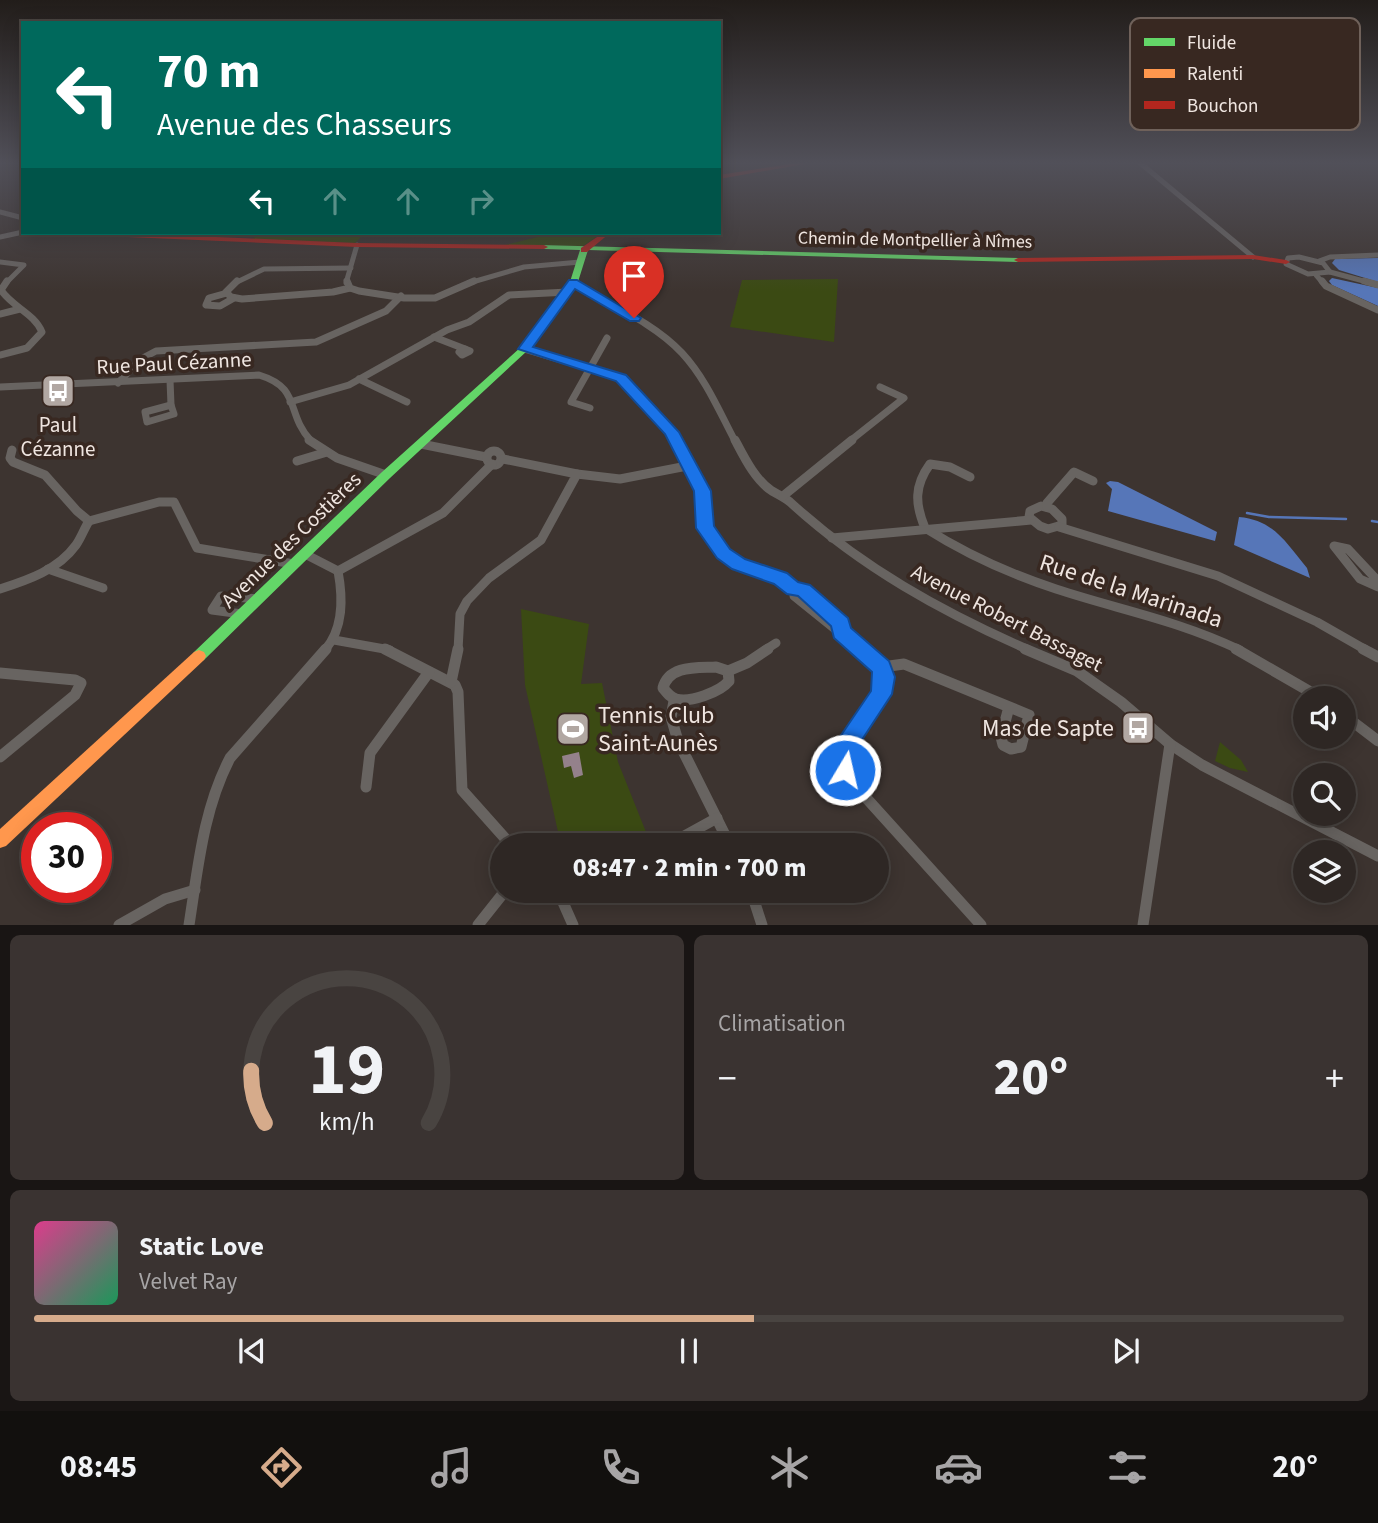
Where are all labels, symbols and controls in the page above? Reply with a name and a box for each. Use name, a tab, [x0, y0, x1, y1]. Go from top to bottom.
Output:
legend	[1130, 18, 1360, 130]
text: Fluide	[1187, 30, 1236, 57]
text: 70 m	[157, 37, 261, 107]
icon: left	[42, 49, 133, 140]
text: Ralenti	[1187, 61, 1243, 88]
text: Bouchon	[1187, 93, 1259, 120]
text: Avenue des Chasseurs	[157, 102, 452, 148]
icon: left	[243, 182, 281, 220]
icon: ahead	[316, 182, 354, 220]
icon: ahead	[389, 182, 427, 220]
icon: right	[462, 182, 500, 220]
street label: Chemin de Montpellier à Nîmes	[798, 225, 1032, 255]
pin	[604, 246, 664, 318]
icon: arrive	[615, 257, 653, 295]
street label: Rue Paul Cézanne	[96, 344, 252, 382]
bus stop icon: Paul Cézanne	[39, 372, 77, 410]
place label: Paul Cézanne	[21, 410, 95, 464]
street label: Avenue des Costières	[214, 465, 368, 615]
street label: Rue de la Marinada	[1035, 545, 1227, 637]
street label: Avenue Robert Bassaget	[906, 557, 1108, 679]
map controls	[1293, 686, 1356, 903]
button: sound	[1293, 686, 1356, 749]
place label: Tennis Club Saint-Aunès	[598, 698, 718, 761]
bus stop icon: Mas de Sapte	[1119, 709, 1157, 747]
sports icon: Tennis Club Saint-Aunès	[554, 710, 592, 748]
place label: Mas de Sapte	[982, 711, 1114, 746]
position arrow	[808, 733, 882, 807]
button: search	[1293, 763, 1356, 826]
speed limit sign: 30	[21, 812, 112, 903]
button: layers	[1293, 840, 1356, 903]
text: 08:47 · 2 min · 700 m	[573, 849, 806, 886]
text: Climatisation	[718, 1007, 846, 1040]
text: 19	[309, 1019, 385, 1123]
text: 20°	[994, 1041, 1068, 1115]
text: −	[718, 1052, 737, 1106]
text: +	[1325, 1052, 1344, 1106]
text: km/h	[319, 1104, 375, 1140]
text: Static Love	[139, 1228, 264, 1265]
text: Velvet Ray	[139, 1265, 237, 1298]
icon: previous	[233, 1332, 271, 1370]
icon: pause	[670, 1332, 708, 1370]
icon: next	[1107, 1332, 1145, 1370]
icon: directions	[257, 1443, 306, 1492]
icon: music	[427, 1443, 476, 1492]
icon: phone	[596, 1443, 645, 1492]
icon: climate	[765, 1443, 814, 1492]
icon: car	[934, 1443, 983, 1492]
icon: filters	[1103, 1443, 1152, 1492]
text: 08:45	[60, 1444, 137, 1490]
text: 20°	[1272, 1444, 1318, 1490]

